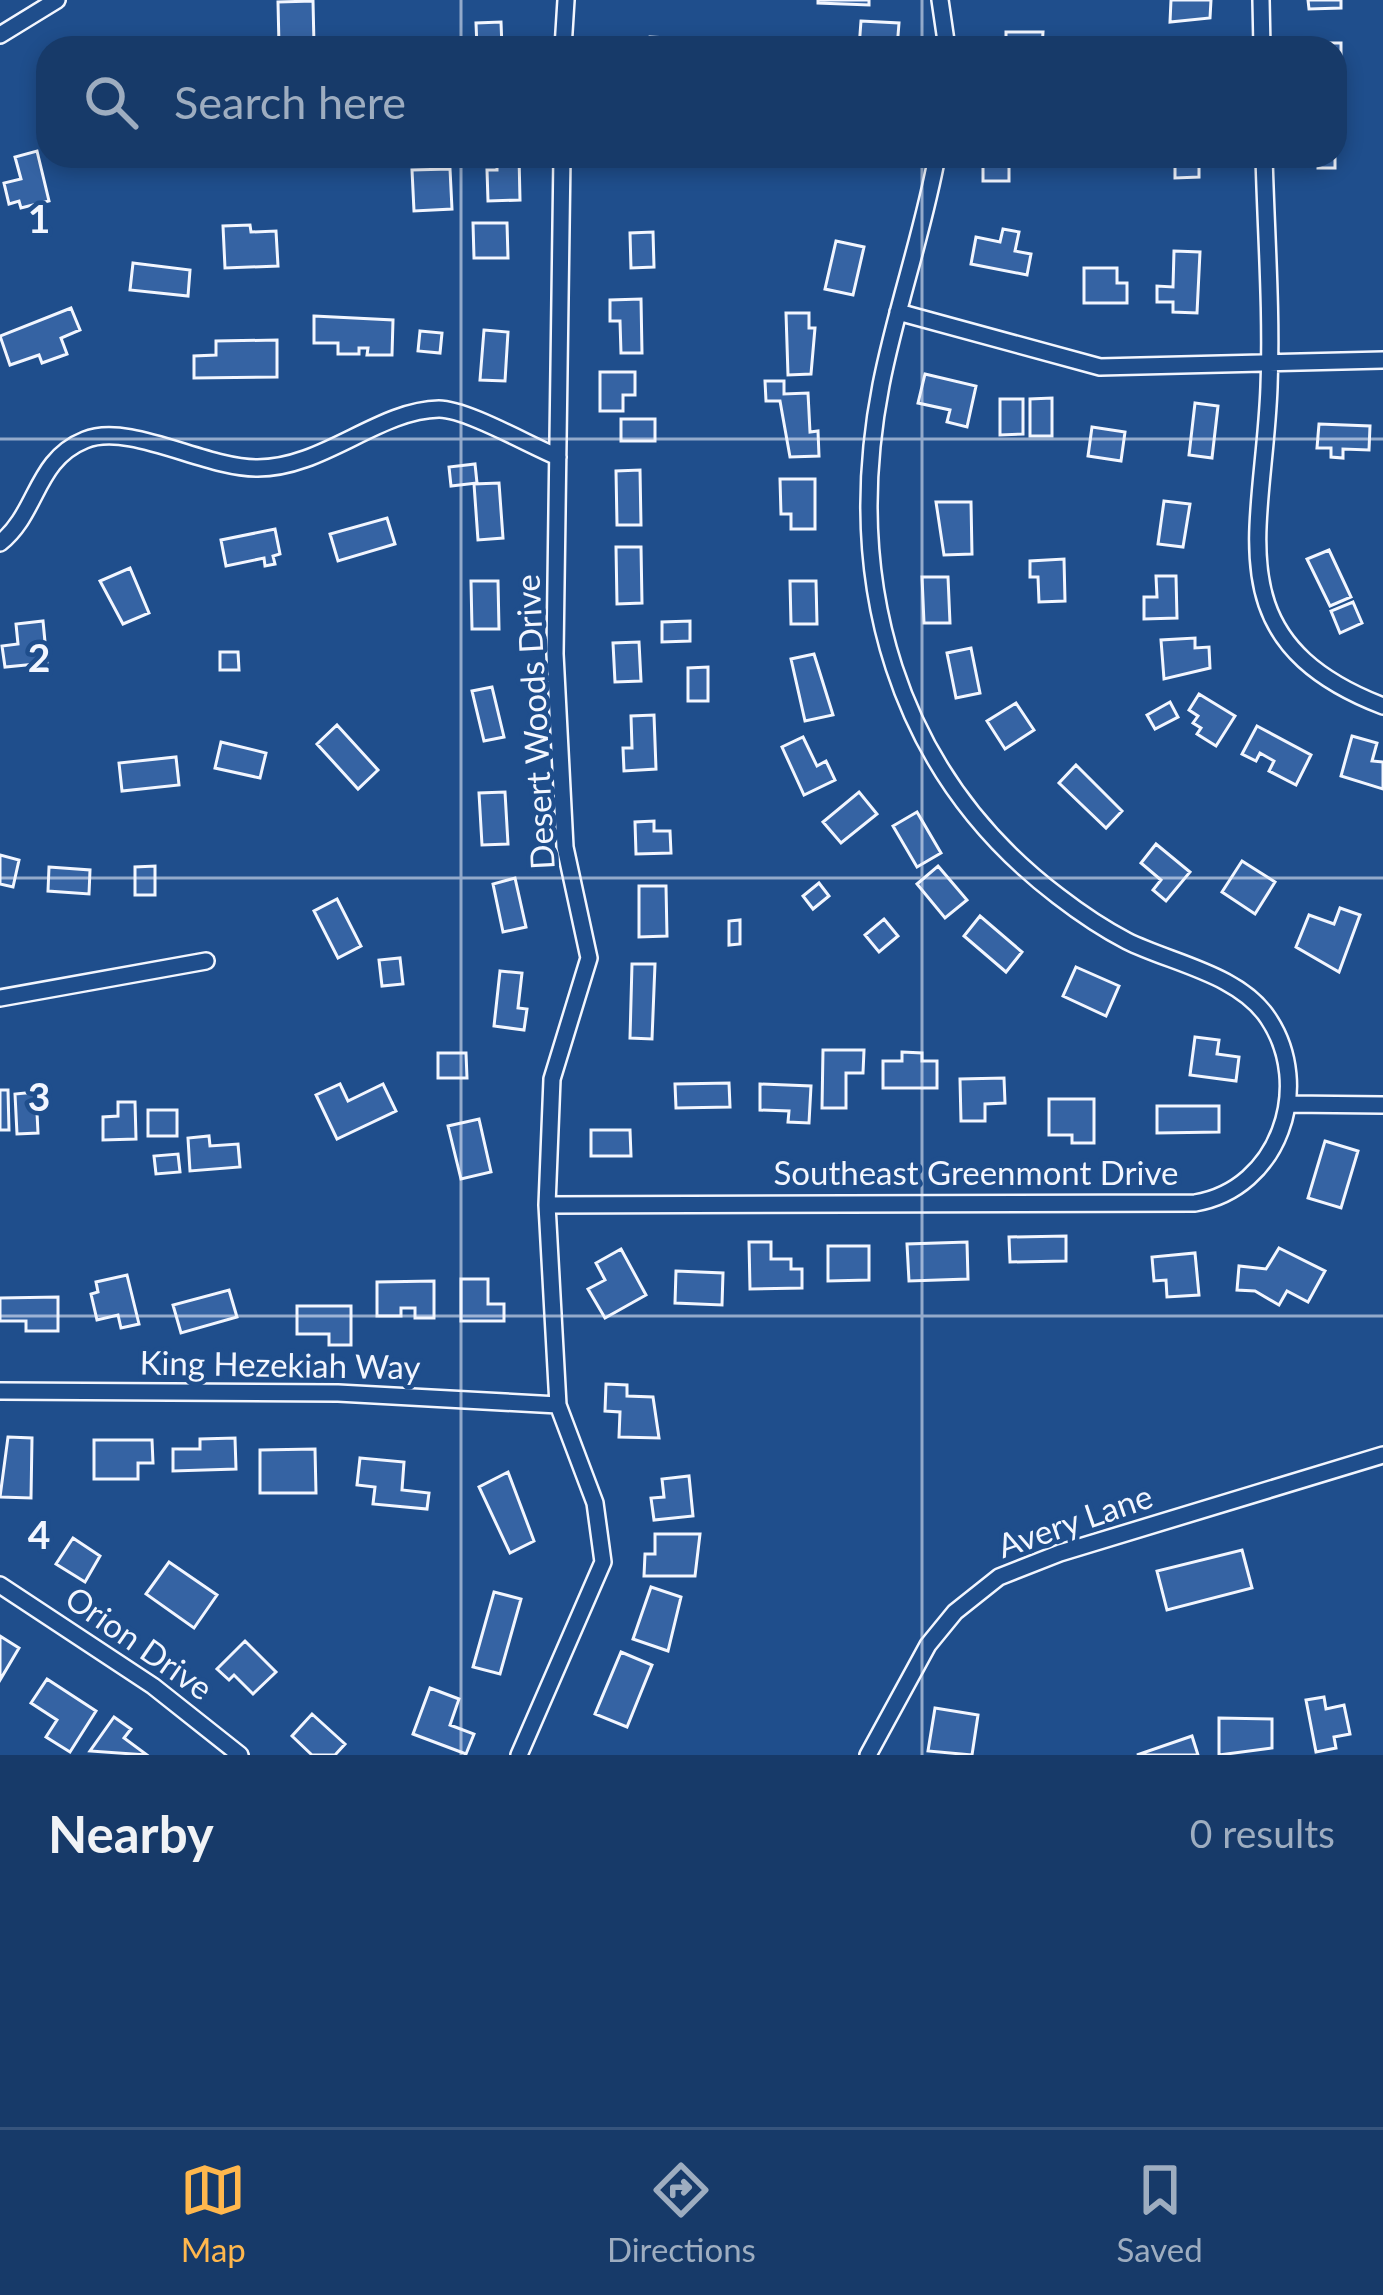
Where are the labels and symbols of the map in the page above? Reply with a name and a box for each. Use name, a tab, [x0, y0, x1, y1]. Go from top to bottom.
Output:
text: 1	[28, 195, 50, 241]
street label: Desert Woods Drive	[506, 573, 562, 871]
text: 2	[28, 634, 50, 680]
text: 3	[28, 1073, 50, 1119]
street label: Southeast Greenmont Drive	[774, 1152, 1178, 1192]
street label: King Hezekiah Way	[139, 1342, 421, 1386]
street label: Avery Lane	[992, 1475, 1157, 1565]
text: 4	[28, 1511, 50, 1557]
street label: Orion Drive	[58, 1577, 221, 1707]

